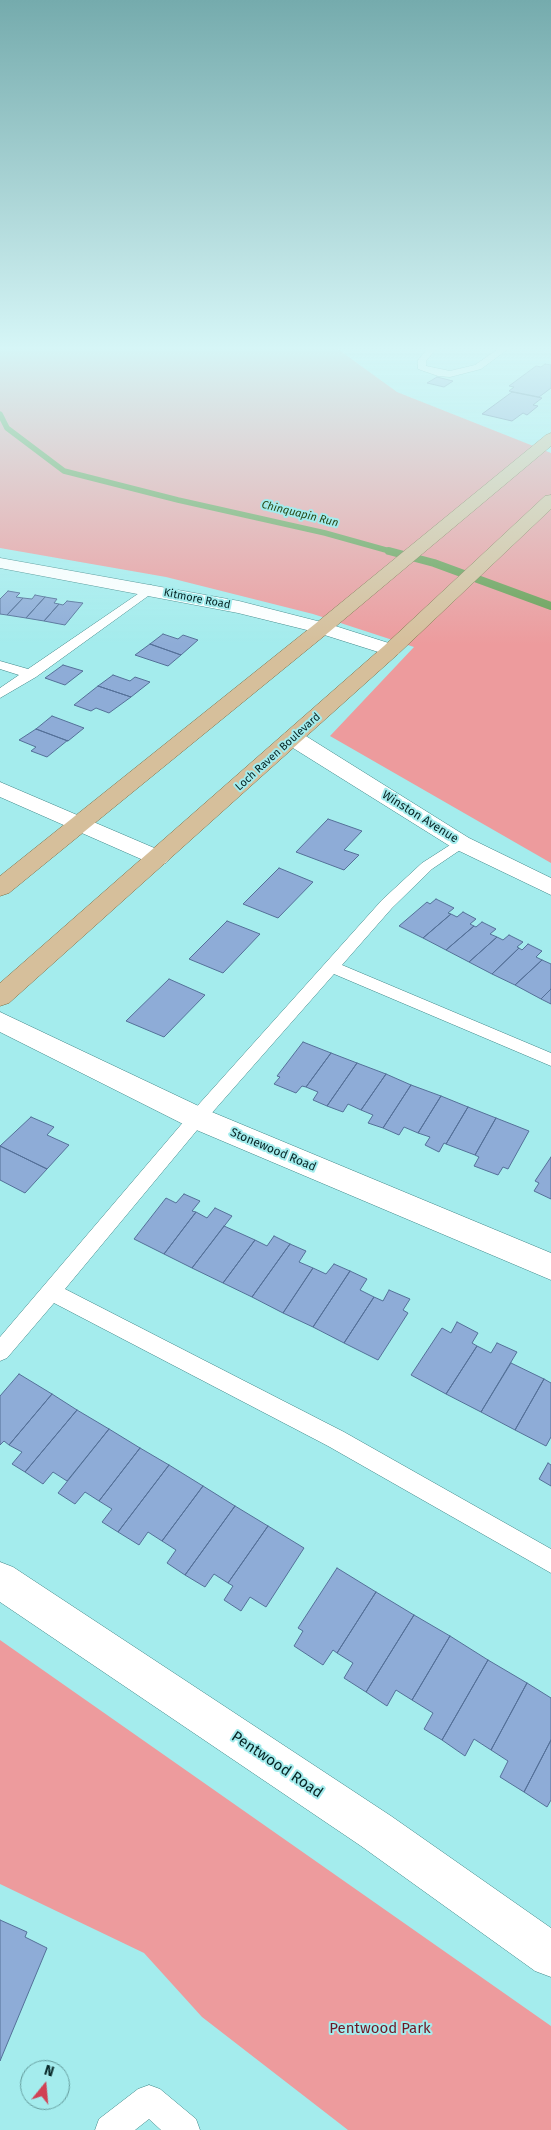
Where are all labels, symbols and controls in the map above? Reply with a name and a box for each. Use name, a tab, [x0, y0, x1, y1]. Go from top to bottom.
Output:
water label: Chinquapin Run	[260, 498, 340, 530]
street label: Kitmore Road	[163, 586, 231, 612]
street label: Loch Raven Boulevard	[233, 710, 323, 794]
street label: Winston Avenue	[379, 788, 461, 846]
street label: Stonewood Road	[228, 1125, 318, 1175]
street label: Pentwood Road	[228, 1728, 326, 1802]
park label: Pentwood Park	[329, 2020, 431, 2038]
north arrow	[20, 2060, 70, 2110]
text: N	[42, 2062, 56, 2081]

